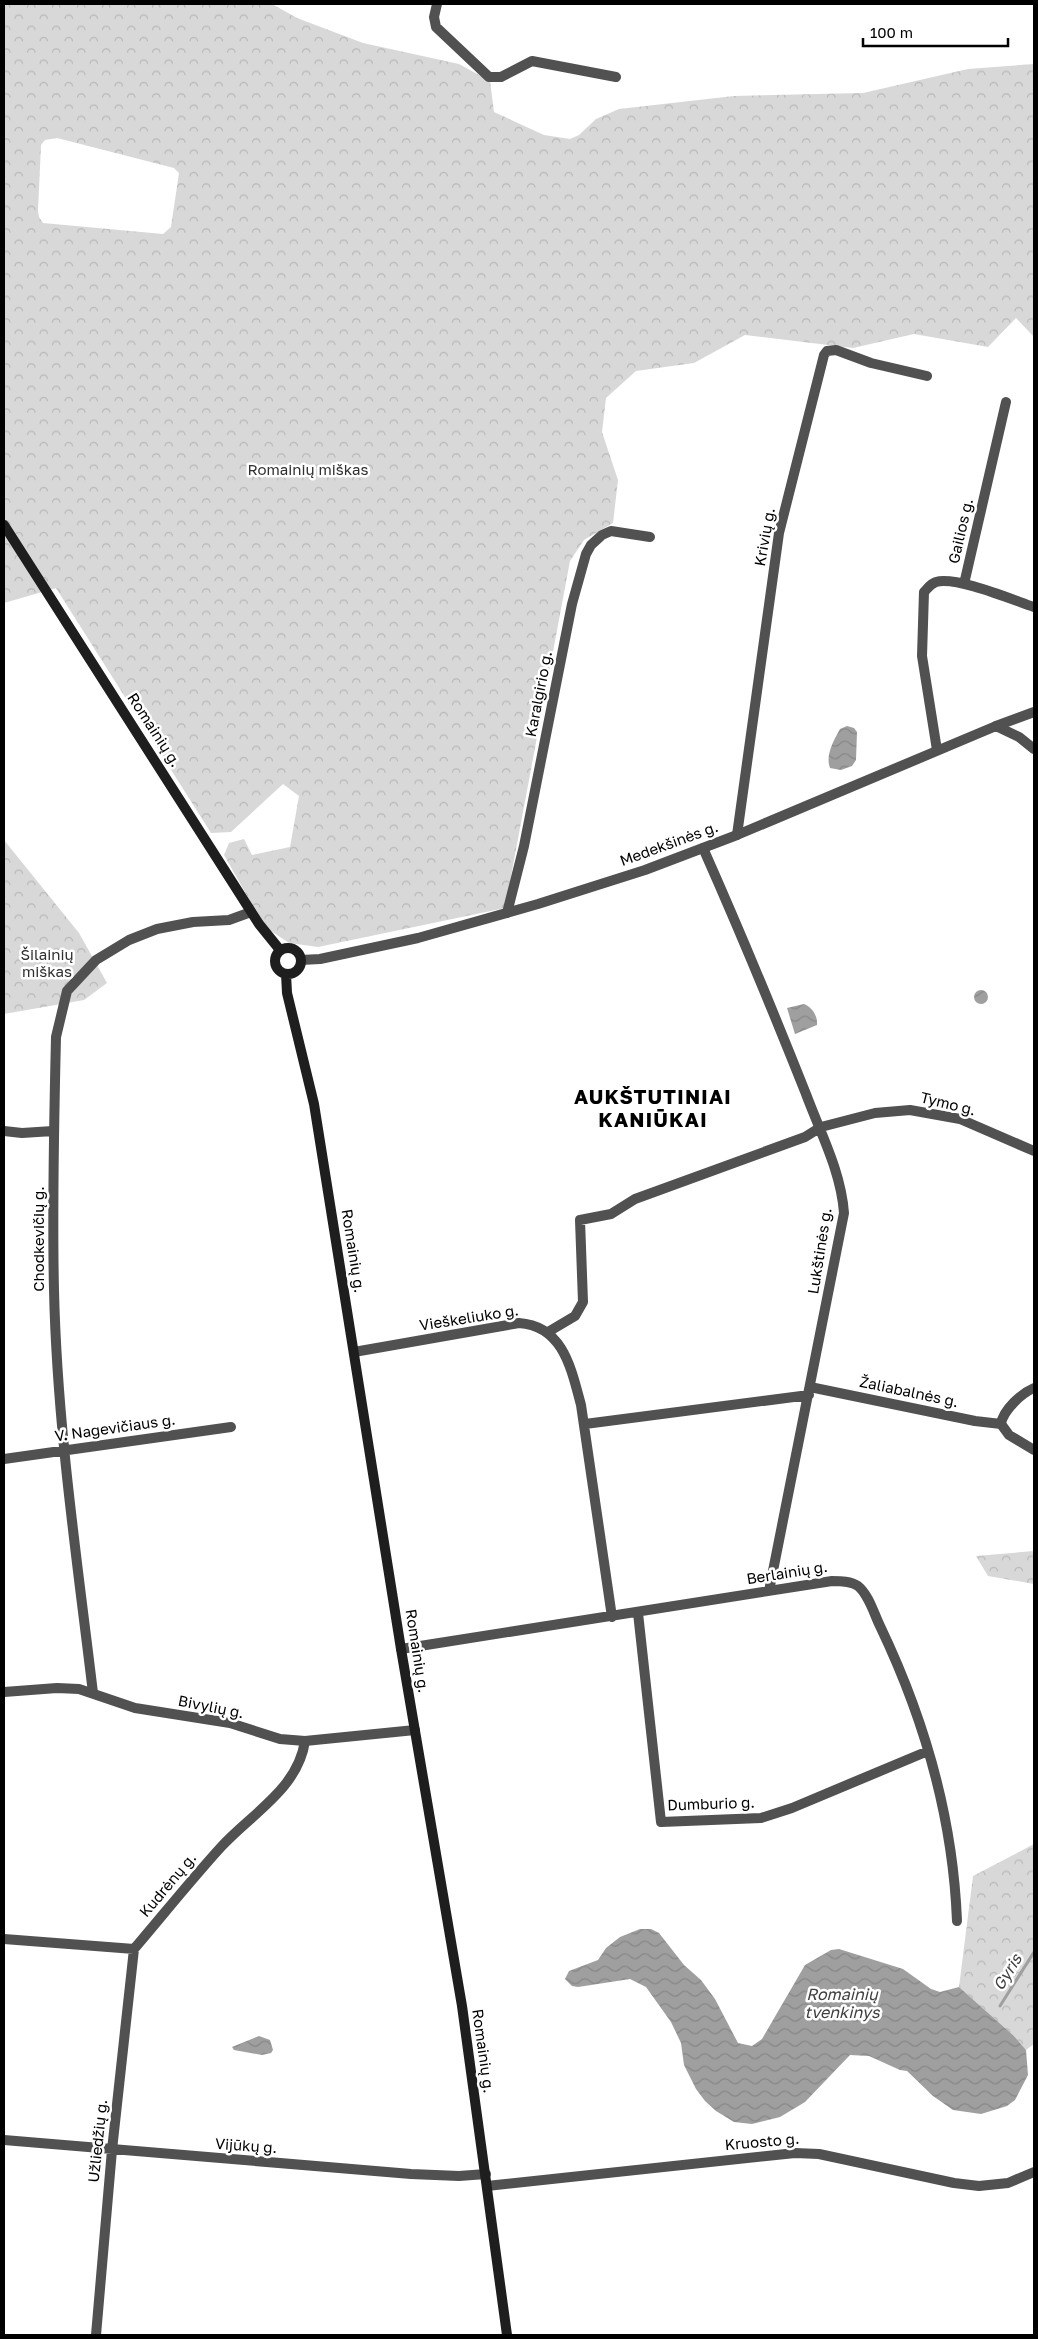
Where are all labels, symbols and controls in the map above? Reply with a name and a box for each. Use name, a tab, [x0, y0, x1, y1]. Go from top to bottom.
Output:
scale bar	[863, 15, 1008, 47]
text: 100 m	[870, 23, 913, 41]
park label: Romainių miškas	[248, 460, 368, 478]
street label: Gailios g.	[944, 496, 976, 565]
street label: Krivių g.	[750, 506, 778, 568]
street label: Karalgirio g.	[521, 649, 555, 738]
street label: Romainių g.	[124, 689, 185, 770]
street label: Medekšinės g.	[617, 817, 720, 869]
park label: Šilainių miškas	[20, 945, 74, 980]
district label: AUKŠTUTINIAI KANIŪKAI	[574, 1084, 732, 1131]
street label: Tymo g.	[919, 1087, 978, 1119]
street label: Chodkevičių g.	[29, 1186, 47, 1292]
street label: Lukštinės g.	[803, 1206, 835, 1295]
street label: Romainių g.	[338, 1208, 369, 1294]
street label: Vieškeliuko g.	[418, 1300, 520, 1334]
street label: Žaliabalnės g.	[858, 1372, 960, 1410]
street label: V. Nagevičiaus g.	[53, 1410, 176, 1444]
street label: Berlainių g.	[745, 1557, 829, 1587]
street label: Romainių g.	[402, 1608, 433, 1694]
street label: Bivylių g.	[177, 1691, 246, 1721]
street label: Dumburio g.	[667, 1792, 755, 1814]
street label: Kudrėnų g.	[135, 1848, 199, 1920]
water label: Gyris	[988, 1949, 1027, 1994]
water label: Romainių tvenkinys	[805, 1984, 881, 2022]
street label: Romainių g.	[469, 2008, 499, 2094]
street label: Užliedžių g.	[84, 2098, 110, 2183]
street label: Kruosto g.	[724, 2129, 800, 2153]
street label: Vijūkų g.	[214, 2134, 278, 2156]

